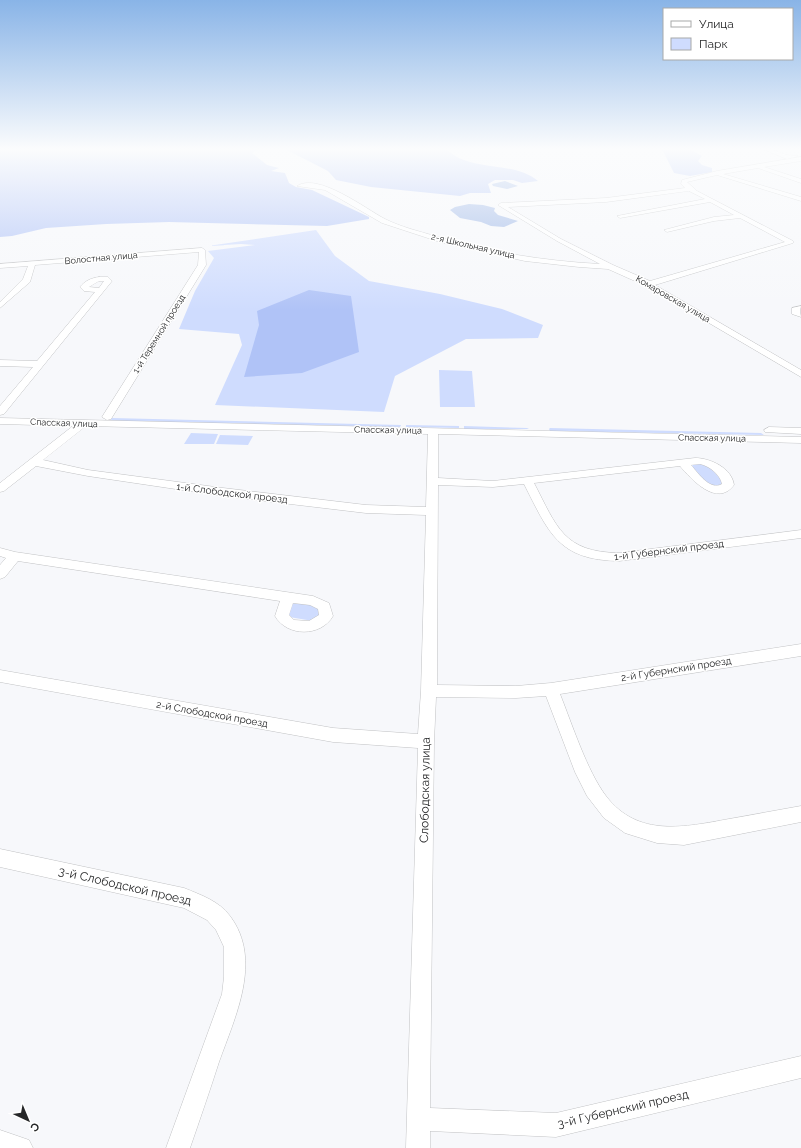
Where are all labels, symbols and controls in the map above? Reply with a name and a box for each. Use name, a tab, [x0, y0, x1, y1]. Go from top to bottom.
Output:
legend	[663, 8, 793, 60]
text: Улица	[699, 17, 734, 31]
text: Парк	[699, 37, 728, 51]
street label: 2-я Школьная улица	[430, 231, 516, 261]
street label: Волостная улица	[64, 250, 138, 266]
street label: Комаровская улица	[634, 274, 712, 324]
street label: 1-й Теремной проезд	[131, 293, 187, 375]
street label: Спасская улица	[30, 417, 98, 429]
street label: Спасская улица	[354, 424, 422, 436]
street label: Спасская улица	[678, 432, 746, 444]
street label: 1-й Слободской проезд	[176, 481, 289, 505]
street label: 1-й Губернский проезд	[613, 538, 725, 562]
street label: 2-й Губернский проезд	[620, 655, 732, 683]
street label: 2-й Слободской проезд	[155, 699, 269, 729]
street label: Слободская улица	[417, 737, 433, 843]
street label: 3-й Слободской проезд	[57, 864, 193, 908]
street label: 3-й Губернский проезд	[556, 1087, 690, 1131]
north arrow	[8, 1100, 48, 1140]
text: С	[27, 1120, 42, 1134]

